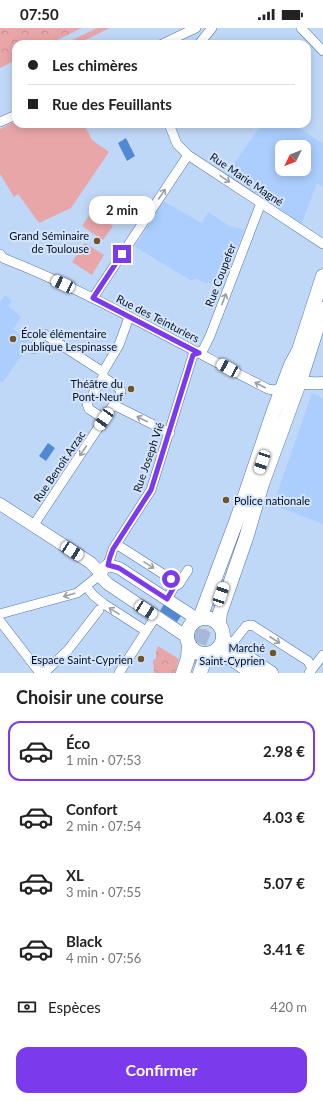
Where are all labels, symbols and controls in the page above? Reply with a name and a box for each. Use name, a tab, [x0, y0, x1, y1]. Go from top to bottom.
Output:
text: 07:50	[20, 5, 59, 23]
text: Les chimères	[52, 56, 138, 74]
text: Rue des Feuillants	[52, 95, 172, 113]
north arrow	[275, 140, 311, 176]
map controls	[275, 140, 311, 176]
street label: Rue Marie Magné	[208, 150, 286, 208]
one-way arrow	[219, 175, 230, 183]
one-way arrow	[158, 188, 166, 199]
callout: 2 min	[89, 196, 155, 224]
text: 2 min	[106, 202, 138, 218]
place label: Grand Séminaire de Toulouse	[9, 229, 89, 255]
marker: Grand Séminaire de Toulouse	[92, 236, 102, 246]
street label: Rue Coupefer	[202, 242, 238, 308]
route end	[113, 245, 131, 263]
car	[50, 273, 76, 295]
street label: Rue des Teinturiers	[114, 291, 202, 345]
one-way arrow	[220, 294, 228, 306]
place label: École élémentaire publique Lespinasse	[21, 327, 117, 353]
marker: École élémentaire publique Lespinasse	[8, 334, 18, 344]
car	[215, 357, 241, 379]
place label: Théâtre du Pont-Neuf	[71, 377, 123, 403]
one-way arrow	[254, 381, 266, 388]
marker: Théâtre du Pont-Neuf	[126, 384, 136, 394]
car	[92, 406, 116, 432]
one-way arrow	[136, 415, 148, 422]
street label: Rue Joseph Vié	[130, 420, 166, 494]
street label: Rue Benoît Arzac	[30, 428, 88, 504]
one-way arrow	[79, 446, 87, 457]
car	[252, 449, 272, 475]
place label: Police nationale	[234, 494, 310, 507]
marker: Police nationale	[221, 495, 231, 505]
car	[59, 539, 85, 563]
one-way arrow	[143, 561, 154, 569]
route start	[162, 570, 180, 588]
car	[211, 581, 231, 607]
one-way arrow	[63, 592, 76, 599]
car	[133, 598, 159, 622]
one-way arrow	[109, 607, 120, 615]
one-way arrow	[269, 637, 281, 645]
place label: Marché Saint-Cyprien	[199, 641, 265, 667]
marker: Marché Saint-Cyprien	[268, 648, 278, 658]
place label: Espace Saint-Cyprien	[31, 653, 133, 666]
marker: Espace Saint-Cyprien	[136, 654, 146, 664]
text: Choisir une course	[16, 686, 164, 708]
icon: car	[18, 733, 54, 769]
text: Éco	[66, 734, 90, 752]
text: 2.98 €	[263, 742, 305, 760]
text: 1 min · 07:53	[66, 752, 141, 768]
icon: car	[18, 799, 54, 835]
text: Confort	[66, 800, 118, 818]
text: 4.03 €	[263, 808, 305, 826]
text: 2 min · 07:54	[66, 818, 141, 834]
icon: car	[18, 865, 54, 901]
text: XL	[66, 866, 84, 884]
text: 5.07 €	[263, 874, 305, 892]
text: 3 min · 07:55	[66, 884, 141, 900]
icon: car	[18, 931, 54, 967]
text: Black	[66, 932, 102, 950]
text: 3.41 €	[263, 940, 305, 958]
text: 4 min · 07:56	[66, 950, 141, 966]
icon: cash	[16, 996, 38, 1018]
text: Espèces	[48, 998, 101, 1016]
text: 420 m	[270, 999, 307, 1015]
button: Confirmer	[16, 1047, 307, 1093]

